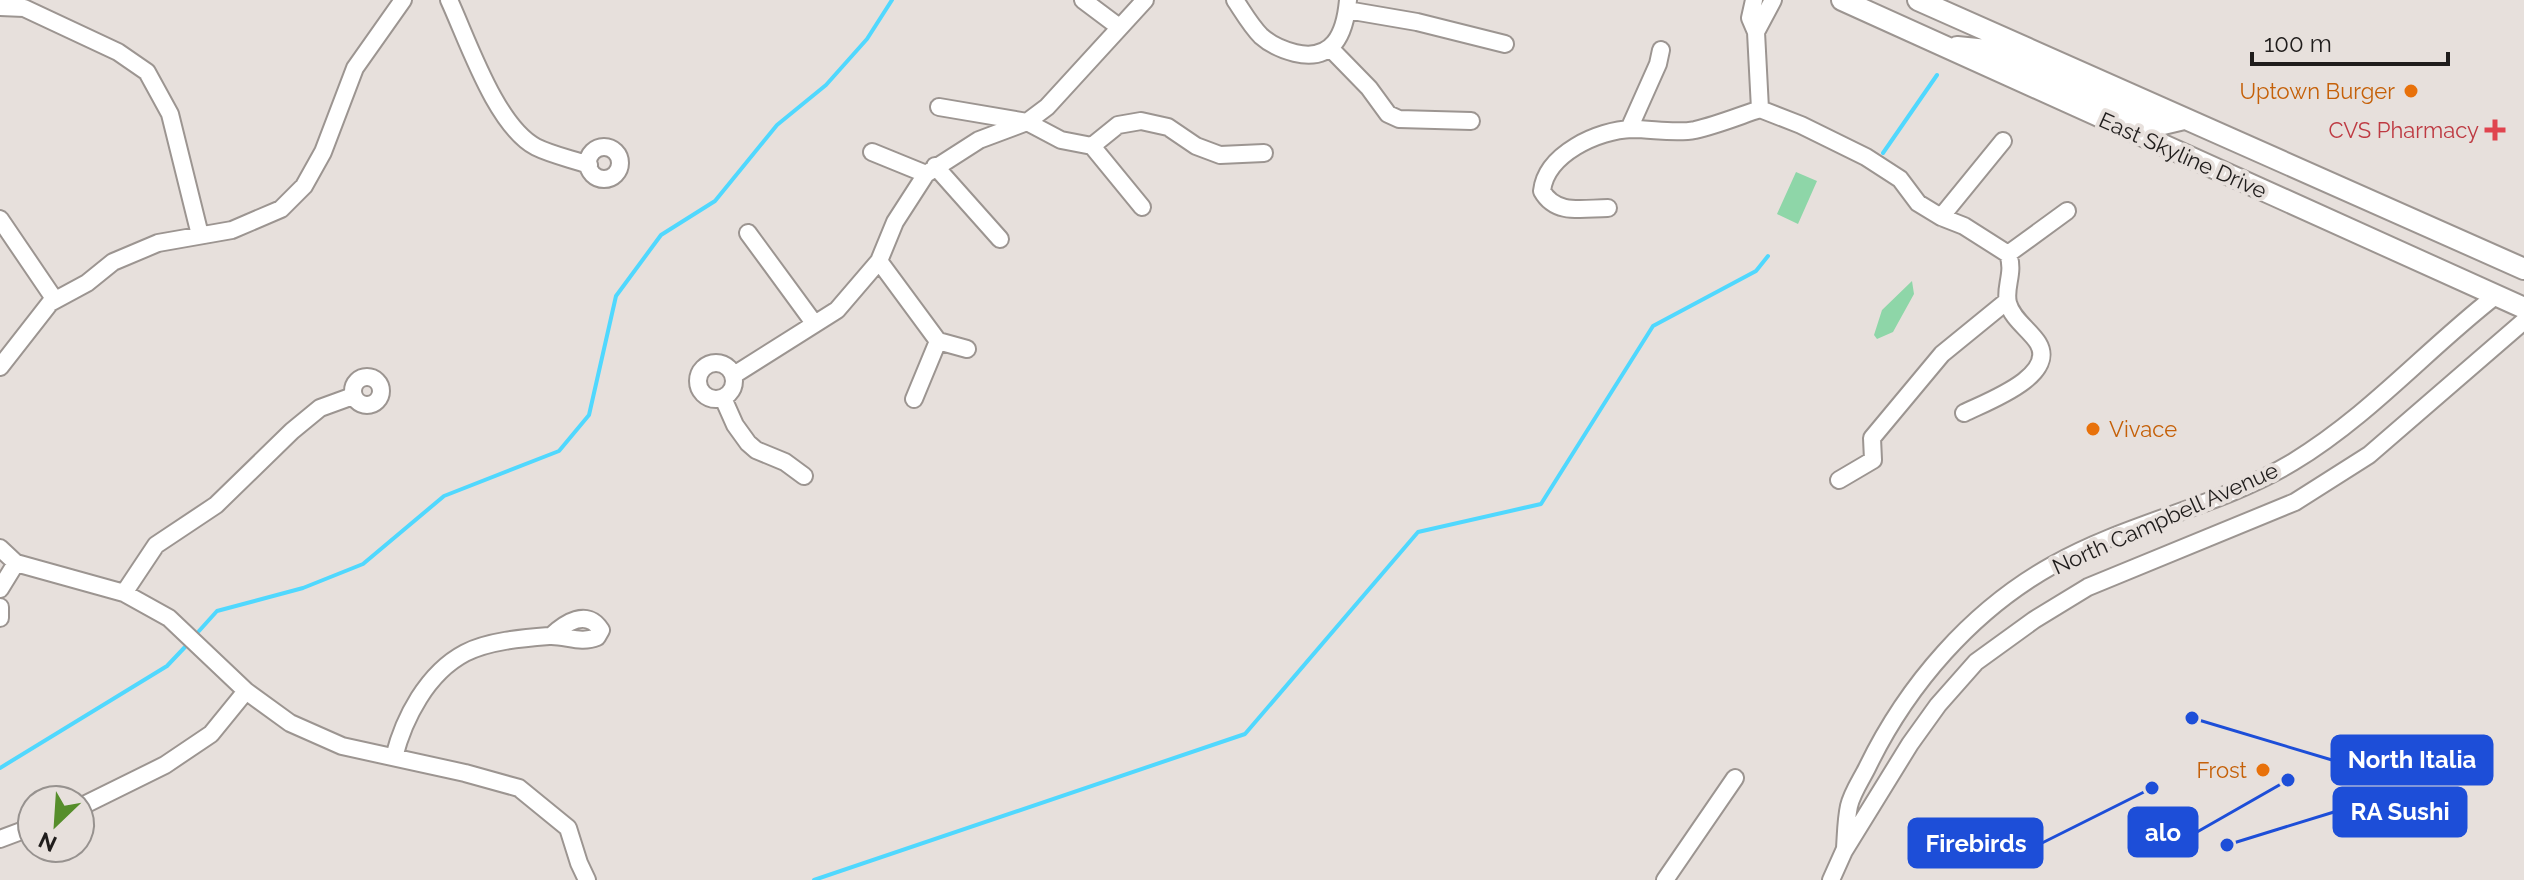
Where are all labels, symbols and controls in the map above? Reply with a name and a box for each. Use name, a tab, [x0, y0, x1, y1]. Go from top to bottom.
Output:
scale bar	[2252, 16, 2448, 66]
text: 100 m	[2264, 29, 2332, 58]
place label: Uptown Burger	[2240, 78, 2395, 104]
marker: Uptown Burger	[2402, 82, 2420, 100]
street label: East Skyline Drive	[2095, 106, 2271, 204]
place label: CVS Pharmacy	[2328, 117, 2479, 143]
marker: CVS Pharmacy	[2486, 121, 2504, 139]
place label: Vivace	[2109, 416, 2177, 442]
marker: Vivace	[2084, 420, 2102, 438]
street label: North Campbell Avenue	[2048, 456, 2282, 580]
callout: North Italia	[2332, 736, 2492, 784]
text: North Italia	[2348, 745, 2477, 774]
place label: Frost	[2196, 757, 2248, 783]
marker: Frost	[2254, 761, 2272, 779]
north arrow	[16, 784, 96, 864]
callout: RA Sushi	[2334, 788, 2466, 836]
text: RA Sushi	[2350, 797, 2450, 826]
callout: alo	[2129, 808, 2197, 856]
text: alo	[2145, 818, 2181, 847]
callout: Firebirds	[1909, 819, 2042, 867]
text: N	[34, 827, 61, 857]
text: Firebirds	[1925, 829, 2027, 858]

